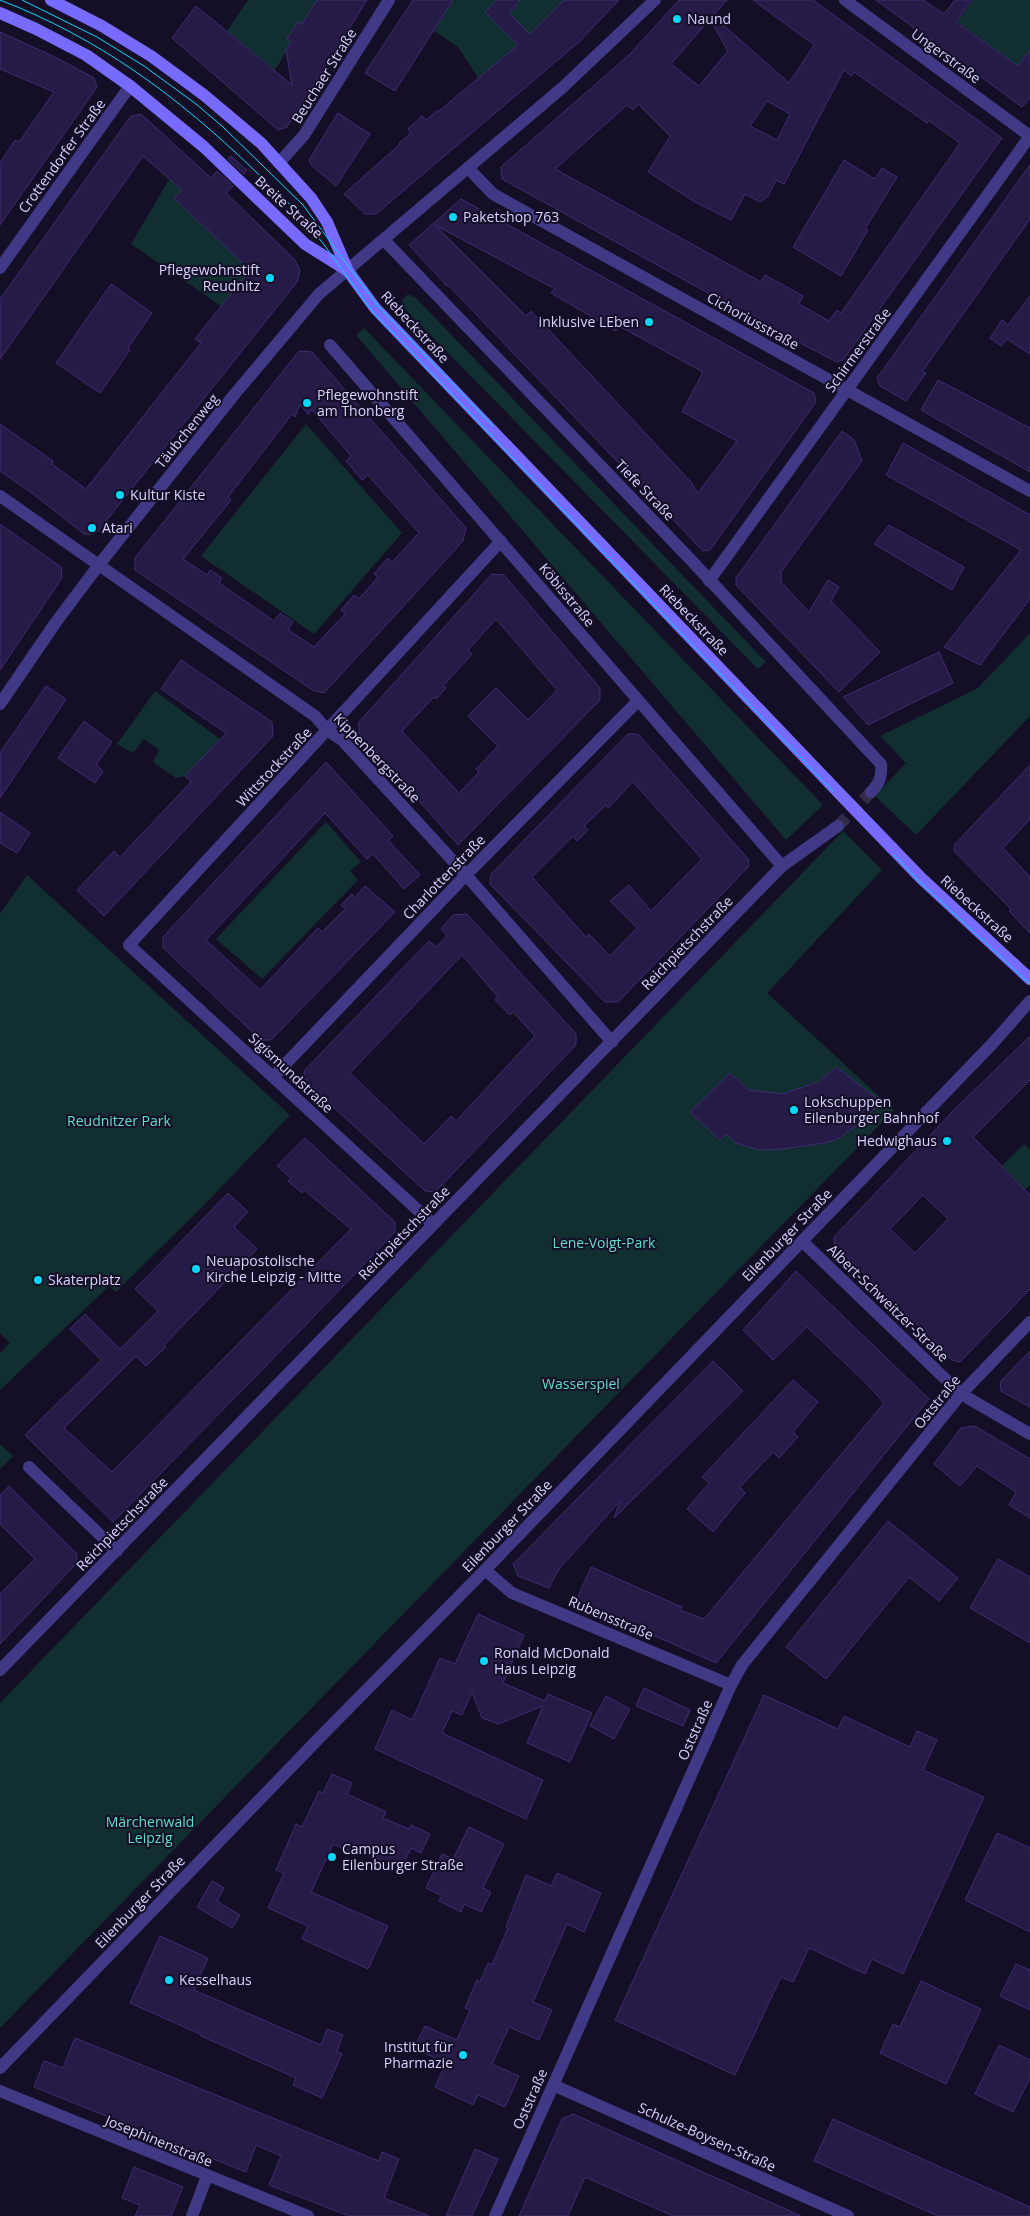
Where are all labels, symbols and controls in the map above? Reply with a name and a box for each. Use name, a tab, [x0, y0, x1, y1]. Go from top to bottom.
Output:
place label: Naund	[687, 9, 731, 28]
marker: Naund	[671, 13, 683, 25]
street label: Ungerstraße	[908, 24, 985, 87]
street label: Beuchaer Straße	[287, 25, 360, 127]
street label: Crottendorfer Straße	[14, 95, 110, 217]
street label: Breite Straße	[251, 171, 328, 242]
place label: Paketshop 763	[463, 207, 559, 226]
marker: Paketshop 763	[447, 211, 459, 223]
place label: Pflegewohnstift Reudnitz	[159, 260, 260, 295]
marker: Pflegewohnstift Reudnitz	[264, 272, 276, 284]
street label: Riebeckstraße	[377, 286, 454, 367]
street label: Cichoriusstraße	[704, 287, 803, 354]
street label: Schirmerstraße	[820, 303, 895, 396]
place label: inklusive LEben	[539, 312, 639, 331]
marker: inklusive LEben	[643, 316, 655, 328]
place label: Pflegewohnstift am Thonberg	[317, 385, 418, 420]
street label: Täubchenweg	[151, 389, 223, 472]
marker: Pflegewohnstift am Thonberg	[301, 397, 313, 409]
street label: Tiefe Straße	[611, 455, 679, 524]
place label: Kultur Kiste	[130, 485, 205, 504]
marker: Kultur Kiste	[114, 489, 126, 501]
place label: Atari	[102, 518, 133, 537]
marker: Atari	[86, 522, 98, 534]
street label: Köbisstraße	[535, 559, 600, 631]
street label: Riebeckstraße	[655, 580, 733, 660]
street label: Kippenbergstraße	[330, 709, 425, 806]
street label: Wittstockstraße	[232, 723, 316, 811]
street label: Charlottenstraße	[398, 830, 489, 923]
street label: Riebeckstraße	[937, 871, 1018, 947]
street label: Reichpietschstraße	[637, 891, 737, 994]
street label: Sigismundstraße	[245, 1028, 338, 1117]
place label: Lokschuppen Eilenburger Bahnhof	[804, 1092, 940, 1127]
marker: Lokschuppen Eilenburger Bahnhof	[788, 1104, 800, 1116]
park label: Reudnitzer Park	[67, 1111, 172, 1130]
place label: Hedwighaus	[857, 1131, 937, 1150]
marker: Hedwighaus	[941, 1135, 953, 1147]
street label: Reichpietschstraße	[354, 1181, 454, 1284]
street label: Eilenburger Straße	[738, 1184, 836, 1285]
park label: Lene-Voigt-Park	[553, 1233, 656, 1252]
street label: Albert-Schweitzer-Straße	[824, 1240, 953, 1366]
place label: Neuapostolische Kirche Leipzig - Mitte	[206, 1251, 341, 1286]
marker: Neuapostolische Kirche Leipzig - Mitte	[190, 1263, 202, 1275]
place label: Skaterplatz	[48, 1270, 121, 1289]
marker: Skaterplatz	[32, 1274, 44, 1286]
street label: Oststraße	[909, 1371, 964, 1433]
park label: Wasserspiel	[542, 1374, 620, 1393]
street label: Reichpietschstraße	[72, 1472, 172, 1575]
street label: Eilenburger Straße	[458, 1475, 556, 1576]
street label: Rubensstraße	[566, 1591, 657, 1644]
place label: Ronald McDonald Haus Leipzig	[494, 1643, 610, 1678]
marker: Ronald McDonald Haus Leipzig	[478, 1655, 490, 1667]
street label: Oststraße	[673, 1696, 716, 1763]
park label: Märchenwald Leipzig	[106, 1812, 194, 1847]
place label: Campus Eilenburger Straße	[342, 1839, 464, 1874]
street label: Eilenburger Straße	[91, 1851, 189, 1952]
marker: Campus Eilenburger Straße	[326, 1851, 338, 1863]
place label: Kesselhaus	[179, 1970, 252, 1989]
marker: Kesselhaus	[163, 1974, 175, 1986]
place label: Institut für Pharmazie	[384, 2037, 453, 2072]
marker: Institut für Pharmazie	[457, 2049, 469, 2061]
street label: Oststraße	[508, 2065, 551, 2132]
street label: Schulze-Boysen-Straße	[635, 2098, 779, 2176]
street label: Josephinenstraße	[101, 2110, 216, 2171]

